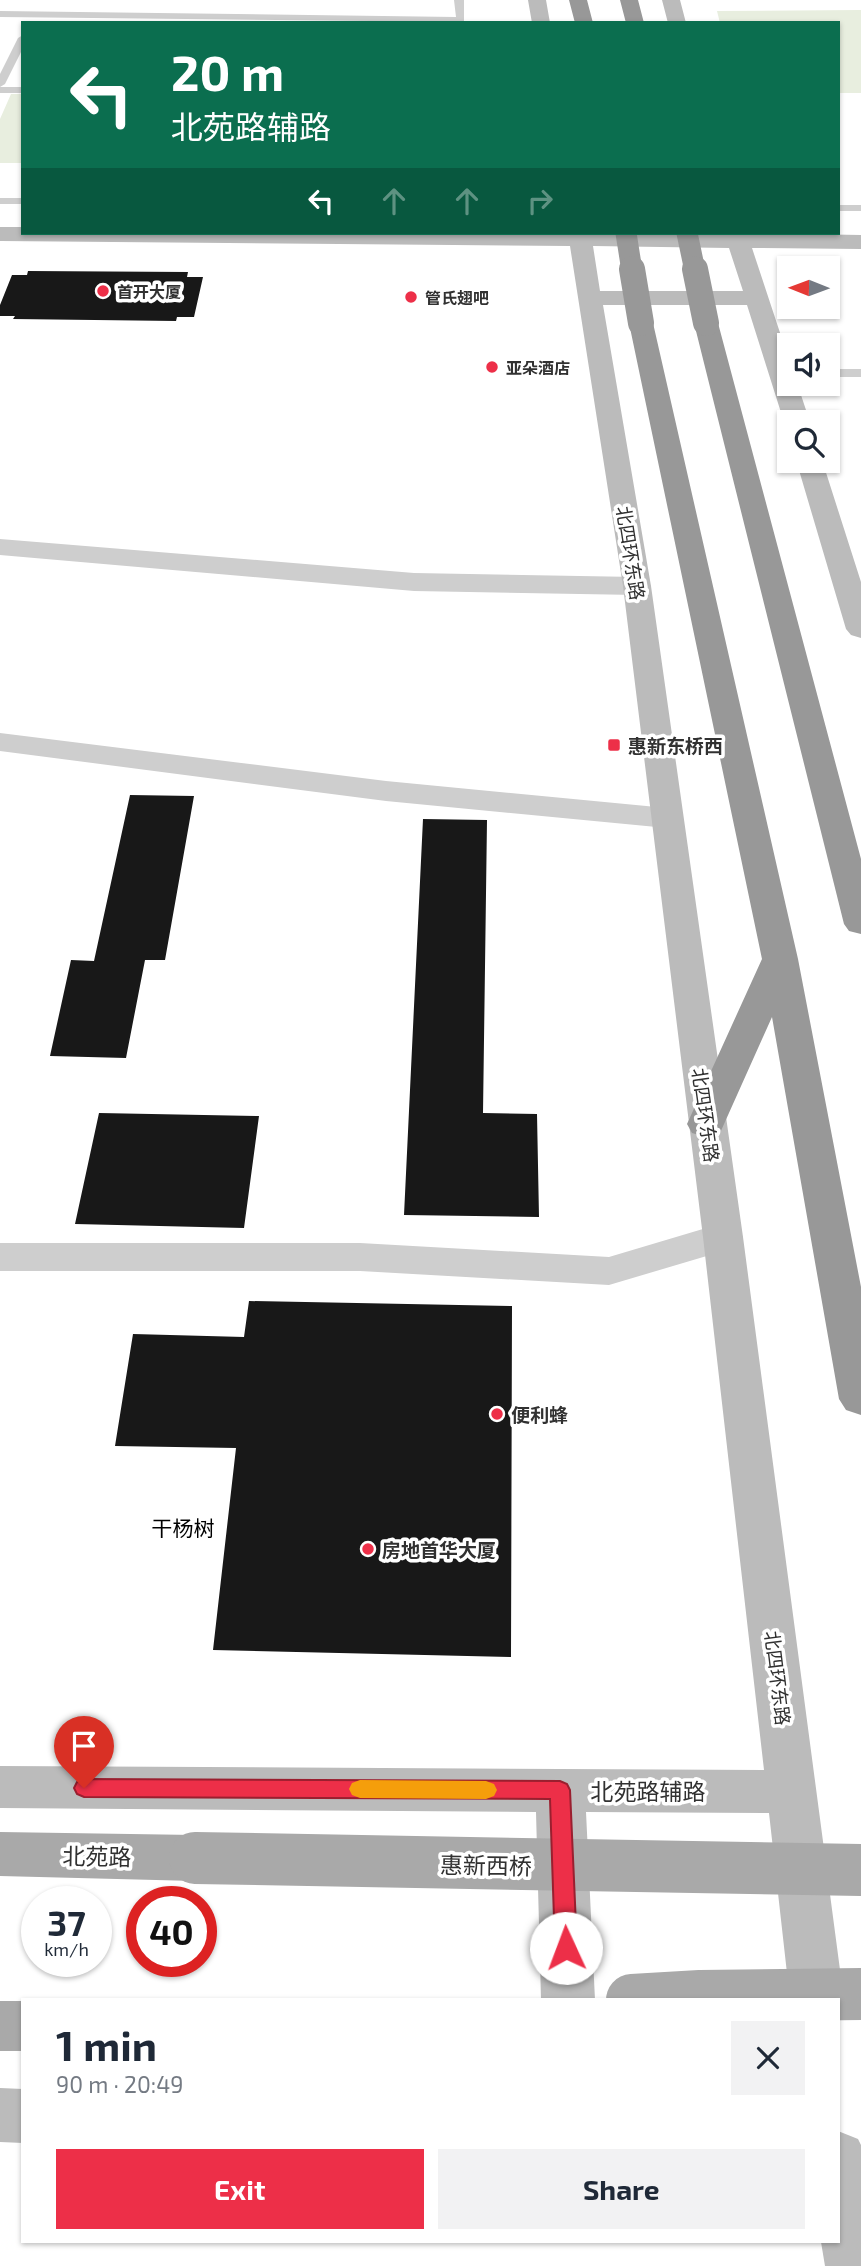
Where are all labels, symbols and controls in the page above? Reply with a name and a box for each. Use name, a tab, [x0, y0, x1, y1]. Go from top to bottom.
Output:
text: 20 m	[171, 42, 284, 101]
icon: left	[56, 49, 147, 140]
text: 北苑路辅路	[171, 107, 331, 145]
icon: left	[302, 182, 340, 220]
icon: ahead	[375, 182, 413, 220]
icon: ahead	[448, 182, 486, 220]
icon: right	[521, 182, 559, 220]
north arrow	[777, 256, 840, 318]
map controls	[777, 256, 840, 473]
place label: 首开大厦	[117, 282, 181, 301]
marker: 首开大厦	[95, 283, 111, 299]
place label: 管氏翅吧	[425, 288, 489, 307]
marker: 管氏翅吧	[403, 289, 419, 305]
button: sound	[777, 333, 840, 396]
place label: 亚朵酒店	[506, 358, 570, 377]
marker: 亚朵酒店	[484, 359, 500, 375]
button: search	[777, 410, 840, 473]
street label: 北四环东路	[612, 504, 650, 602]
place label: 惠新东桥西	[628, 734, 723, 757]
marker: 惠新东桥西	[606, 737, 622, 753]
street label: 北四环东路	[688, 1066, 724, 1164]
place label: 便利蜂	[511, 1403, 568, 1426]
marker: 便利蜂	[489, 1406, 505, 1422]
district label: 干杨树	[152, 1515, 215, 1540]
place label: 房地首华大厦	[382, 1538, 496, 1561]
marker: 房地首华大厦	[360, 1541, 376, 1557]
street label: 北四环东路	[761, 1629, 795, 1727]
pin	[54, 1716, 114, 1788]
icon: arrive	[65, 1727, 103, 1765]
street label: 北苑路辅路	[591, 1777, 706, 1805]
street label: 北苑路	[62, 1841, 132, 1871]
street label: 惠新西桥	[440, 1850, 532, 1880]
speed limit sign: 40	[126, 1886, 217, 1977]
text: 37	[47, 1901, 86, 1943]
position arrow	[529, 1911, 603, 1985]
text: km/h	[44, 1938, 89, 1960]
text: 1 min	[56, 2019, 157, 2069]
button: close	[731, 2021, 805, 2095]
text: 90 m · 20:49	[56, 2070, 184, 2098]
button: Exit	[56, 2149, 424, 2229]
button: Share	[438, 2149, 805, 2229]

